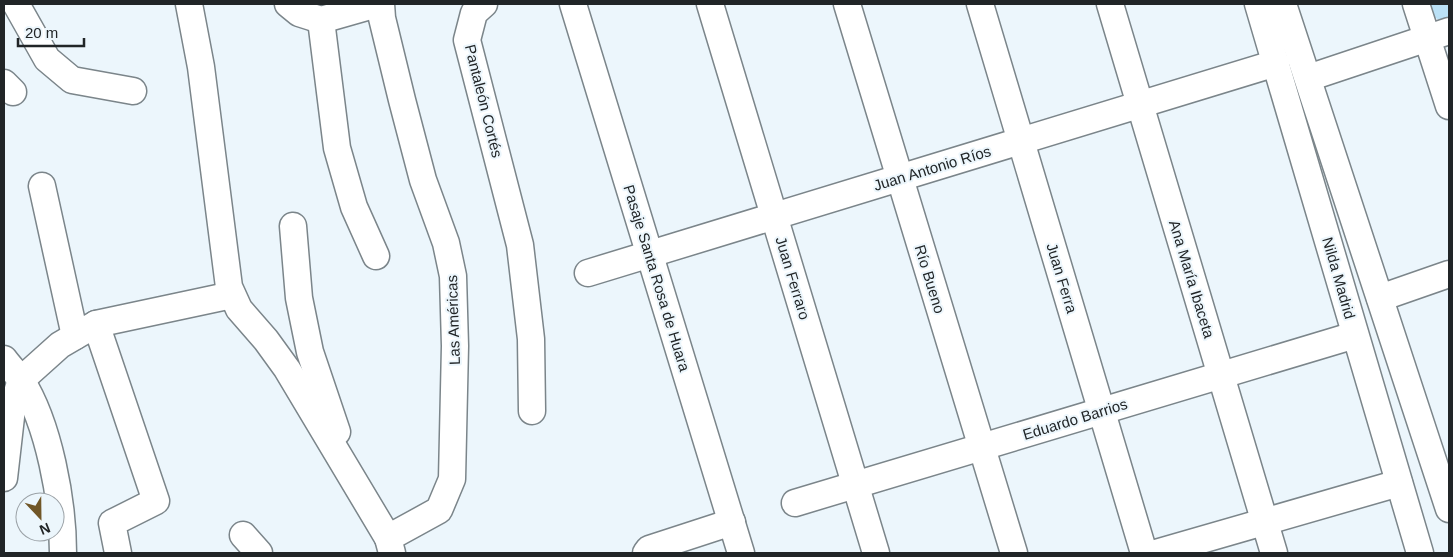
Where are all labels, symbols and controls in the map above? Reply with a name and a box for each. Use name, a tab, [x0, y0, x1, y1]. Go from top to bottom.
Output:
scale bar	[18, 15, 84, 47]
text: 20 m	[25, 24, 58, 41]
street label: Pantaleón Cortés	[462, 43, 506, 159]
street label: Juan Antonio Ríos	[871, 142, 993, 194]
street label: Pasaje Santa Rosa de Huara	[620, 183, 694, 374]
street label: Ana María Ibaceta	[1166, 218, 1218, 341]
street label: Juan Ferraro	[772, 234, 814, 322]
street label: Nilda Madrid	[1319, 235, 1359, 321]
street label: Juan Ferra	[1043, 241, 1081, 316]
street label: Río Bueno	[912, 243, 948, 315]
street label: Las Américas	[443, 275, 463, 365]
street label: Eduardo Barrios	[1021, 395, 1129, 443]
north arrow	[15, 492, 65, 542]
text: N	[37, 520, 53, 538]

